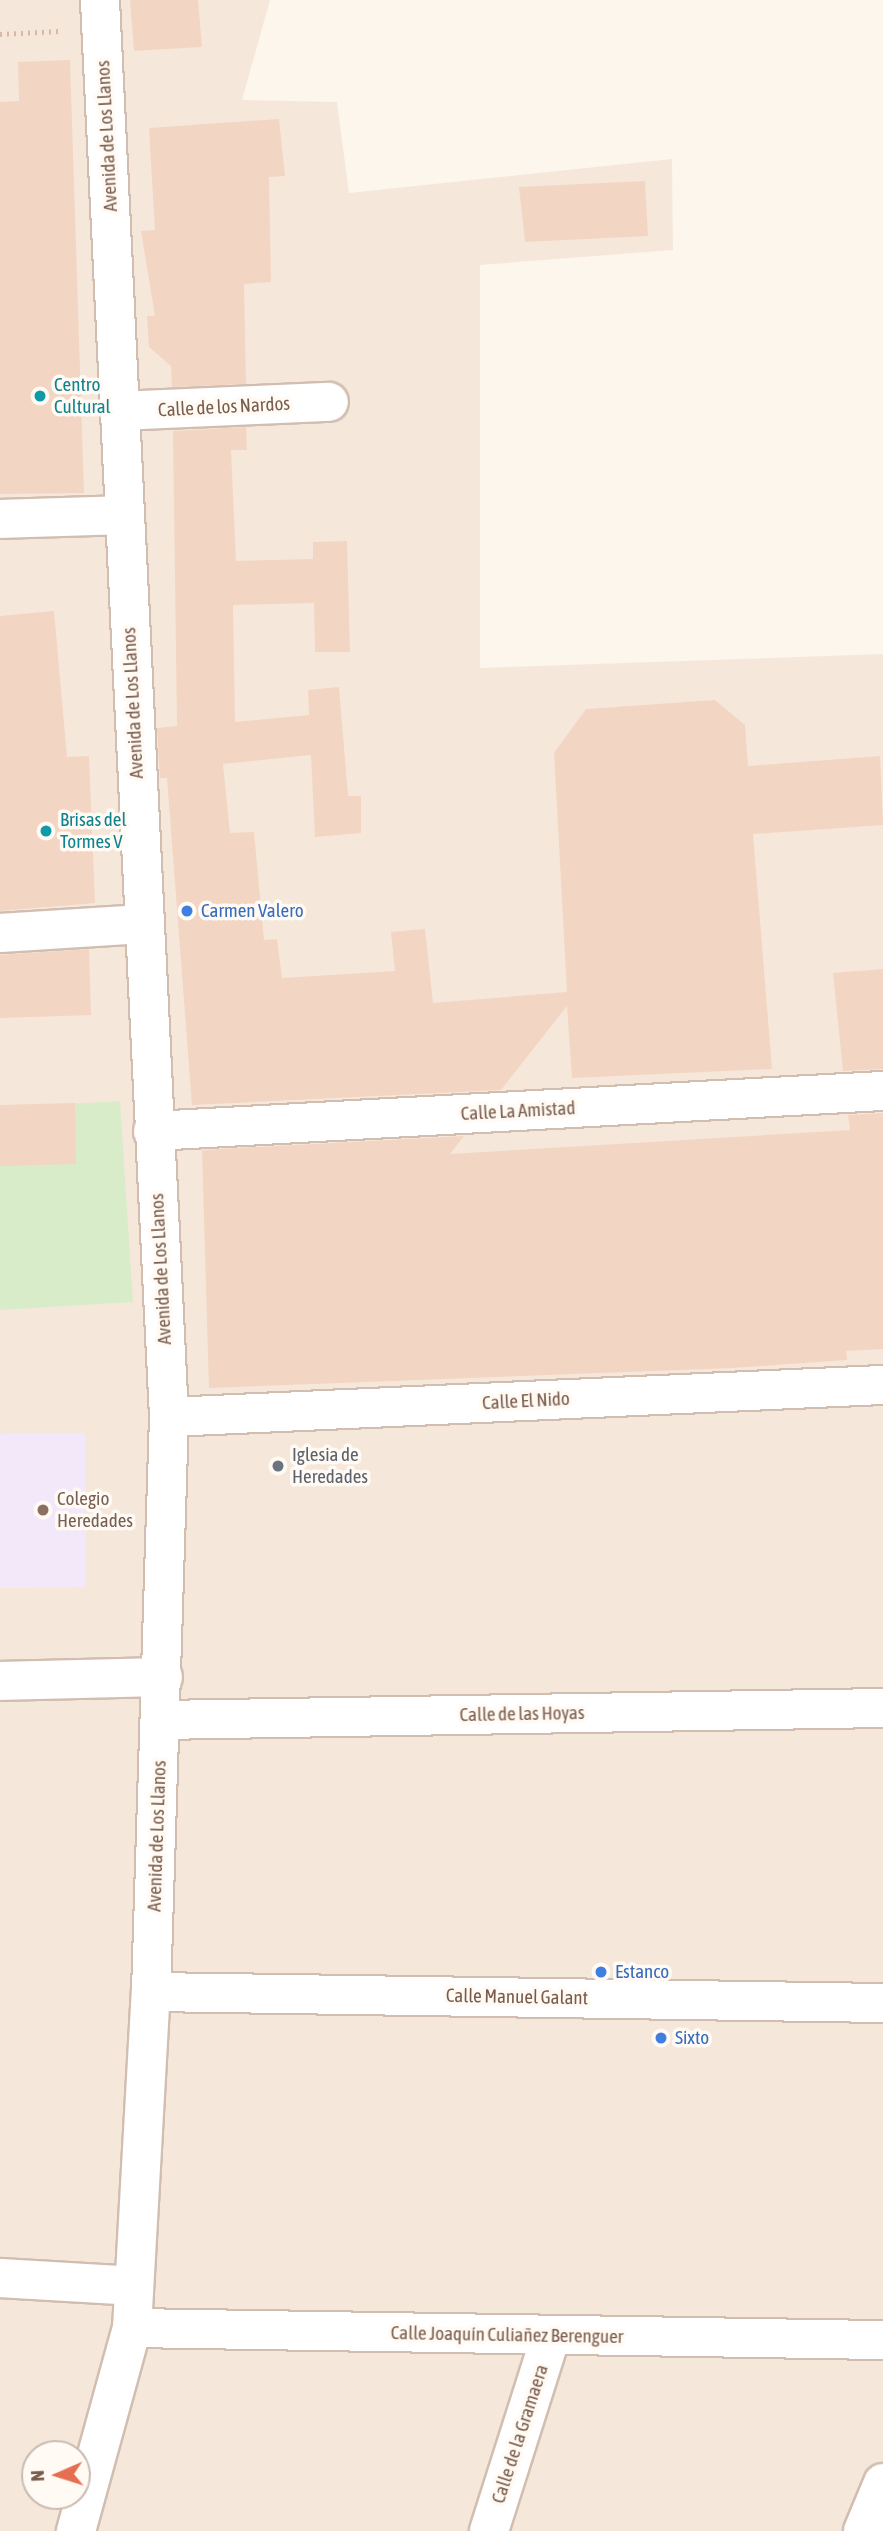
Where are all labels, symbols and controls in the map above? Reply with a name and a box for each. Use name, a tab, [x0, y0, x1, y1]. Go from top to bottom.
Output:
street label: Avenida de Los Llanos	[92, 60, 122, 212]
place label: Centro Cultural	[54, 374, 111, 418]
marker: Centro Cultural	[32, 388, 48, 404]
street label: Calle de los Nardos	[157, 392, 291, 422]
street label: Avenida de Los Llanos	[118, 627, 148, 779]
place label: Brisas del Tormes V	[60, 809, 126, 853]
marker: Brisas del Tormes V	[38, 823, 54, 839]
place label: Carmen Valero	[201, 900, 304, 922]
marker: Carmen Valero	[179, 903, 195, 919]
street label: Calle La Amistad	[460, 1097, 576, 1125]
street label: Avenida de Los Llanos	[146, 1193, 176, 1345]
street label: Calle El Nido	[482, 1387, 570, 1415]
place label: Iglesia de Heredades	[292, 1444, 368, 1488]
marker: Iglesia de Heredades	[270, 1458, 286, 1474]
place label: Colegio Heredades	[57, 1488, 133, 1532]
marker: Colegio Heredades	[35, 1502, 51, 1518]
street label: Calle de las Hoyas	[459, 1702, 585, 1726]
street label: Avenida de Los Llanos	[143, 1760, 171, 1912]
place label: Estanco	[615, 1961, 669, 1983]
marker: Estanco	[593, 1964, 609, 1980]
street label: Calle Manuel Galant	[446, 1984, 588, 2010]
place label: Sixto	[675, 2027, 709, 2049]
marker: Sixto	[653, 2030, 669, 2046]
street label: Calle Joaquín Culiañez Berenguer	[391, 2322, 623, 2348]
street label: Calle de la Gramaera	[487, 2362, 553, 2506]
north arrow	[21, 2440, 91, 2510]
text: N	[26, 2470, 48, 2482]

